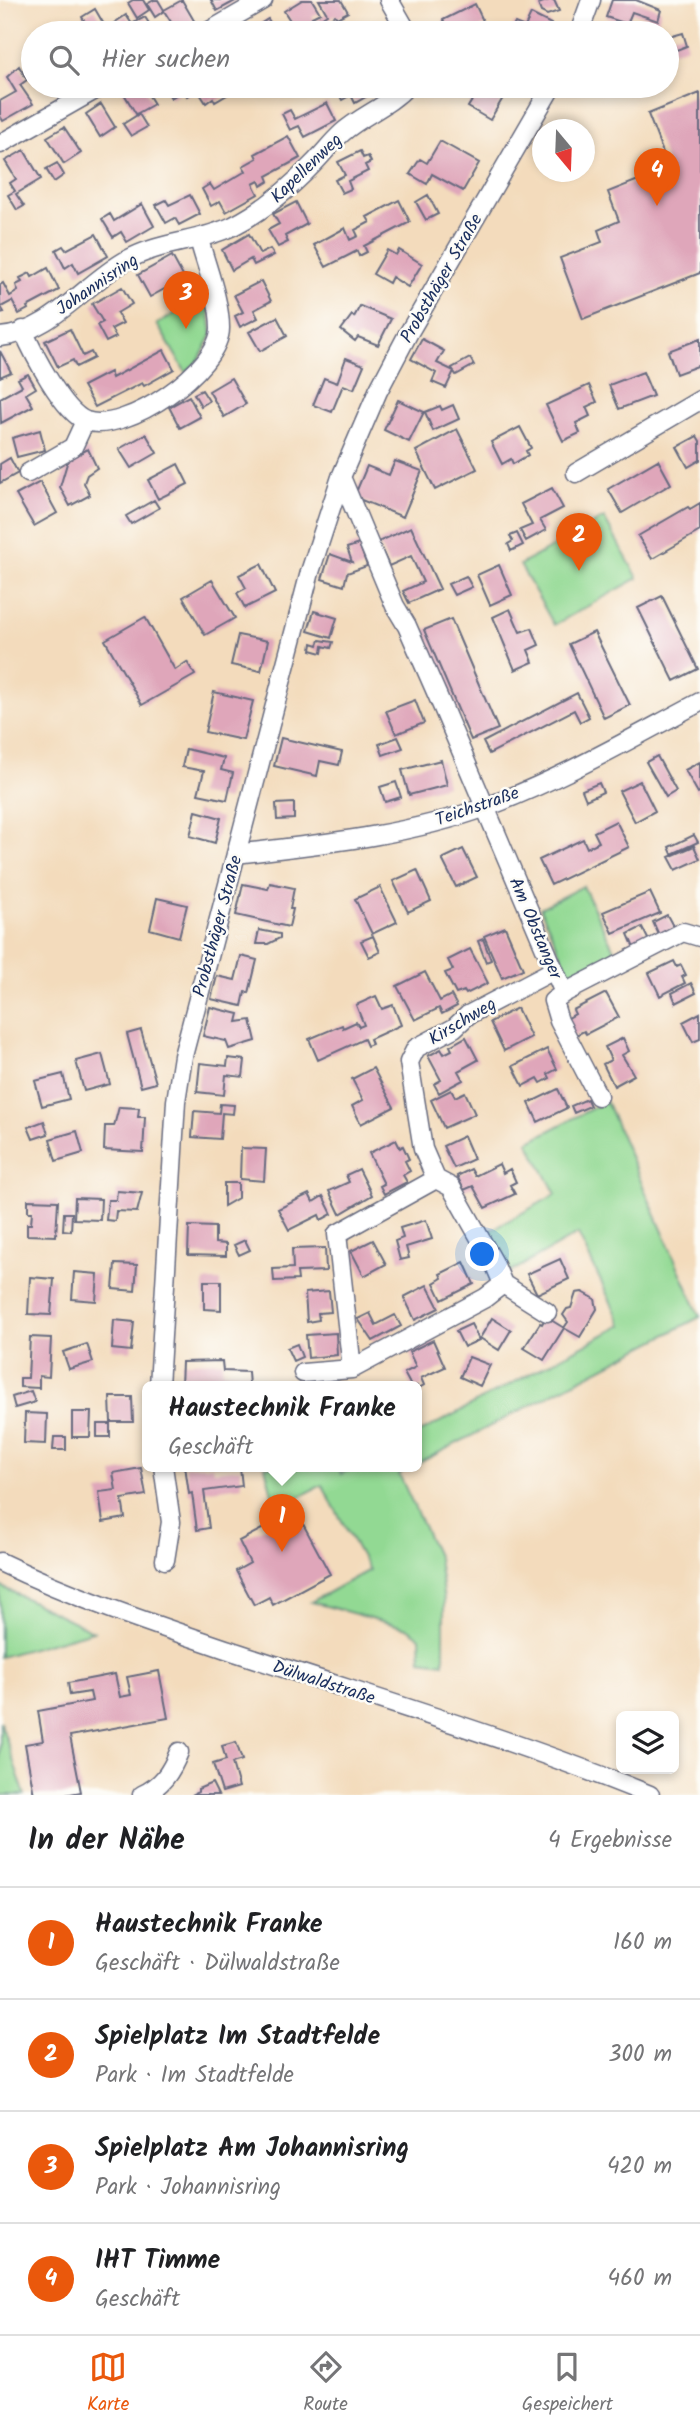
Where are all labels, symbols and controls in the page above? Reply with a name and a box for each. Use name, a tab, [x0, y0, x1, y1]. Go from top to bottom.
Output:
search box	[21, 21, 679, 98]
text: Hier suchen	[101, 39, 230, 81]
icon: search	[45, 41, 83, 79]
north arrow	[532, 119, 595, 182]
street label: Kapellenweg	[264, 127, 350, 211]
pin: 4	[634, 148, 680, 206]
street label: Probsthäger Straße	[393, 208, 491, 349]
street label: Johannisring	[51, 247, 145, 324]
pin: 3	[163, 271, 209, 329]
pin: 2	[556, 513, 602, 571]
street label: Teichstraße	[431, 779, 524, 835]
street label: Probsthäger Straße	[186, 852, 251, 1000]
street label: Am Obstanger	[500, 873, 570, 985]
street label: Kirschweg	[423, 991, 502, 1054]
your location	[465, 1237, 499, 1271]
popup	[142, 1381, 422, 1472]
text: Haustechnik Franke	[168, 1388, 396, 1430]
text: Geschäft	[168, 1430, 253, 1466]
pin: 1	[259, 1494, 305, 1552]
street label: Dülwaldstraße	[269, 1653, 379, 1714]
map controls	[616, 1711, 679, 1774]
button: layers	[616, 1711, 679, 1774]
text: In der Nähe	[28, 1817, 185, 1865]
text: 4 Ergebnisse	[548, 1823, 672, 1859]
text: Haustechnik Franke	[95, 1904, 322, 1946]
text: 1	[48, 1925, 54, 1961]
text: 160 m	[613, 1925, 672, 1961]
text: Geschäft · Dülwaldstraße	[95, 1946, 340, 1982]
text: Spielplatz Im Stadtfelde	[95, 2016, 380, 2058]
text: 2	[44, 2037, 58, 2073]
text: 300 m	[608, 2037, 672, 2073]
text: Park · Im Stadtfelde	[95, 2058, 294, 2094]
text: Spielplatz Am Johannisring	[95, 2128, 409, 2170]
text: 3	[45, 2149, 57, 2185]
text: 420 m	[607, 2149, 672, 2185]
text: Park · Johannisring	[95, 2170, 281, 2206]
text: IHT Timme	[95, 2240, 220, 2282]
text: 4	[45, 2261, 57, 2297]
text: 460 m	[608, 2261, 672, 2297]
text: Geschäft	[95, 2282, 180, 2318]
tab: Karte	[87, 2348, 129, 2420]
tab: Route	[303, 2348, 348, 2420]
tab: Gespeichert	[522, 2348, 613, 2420]

